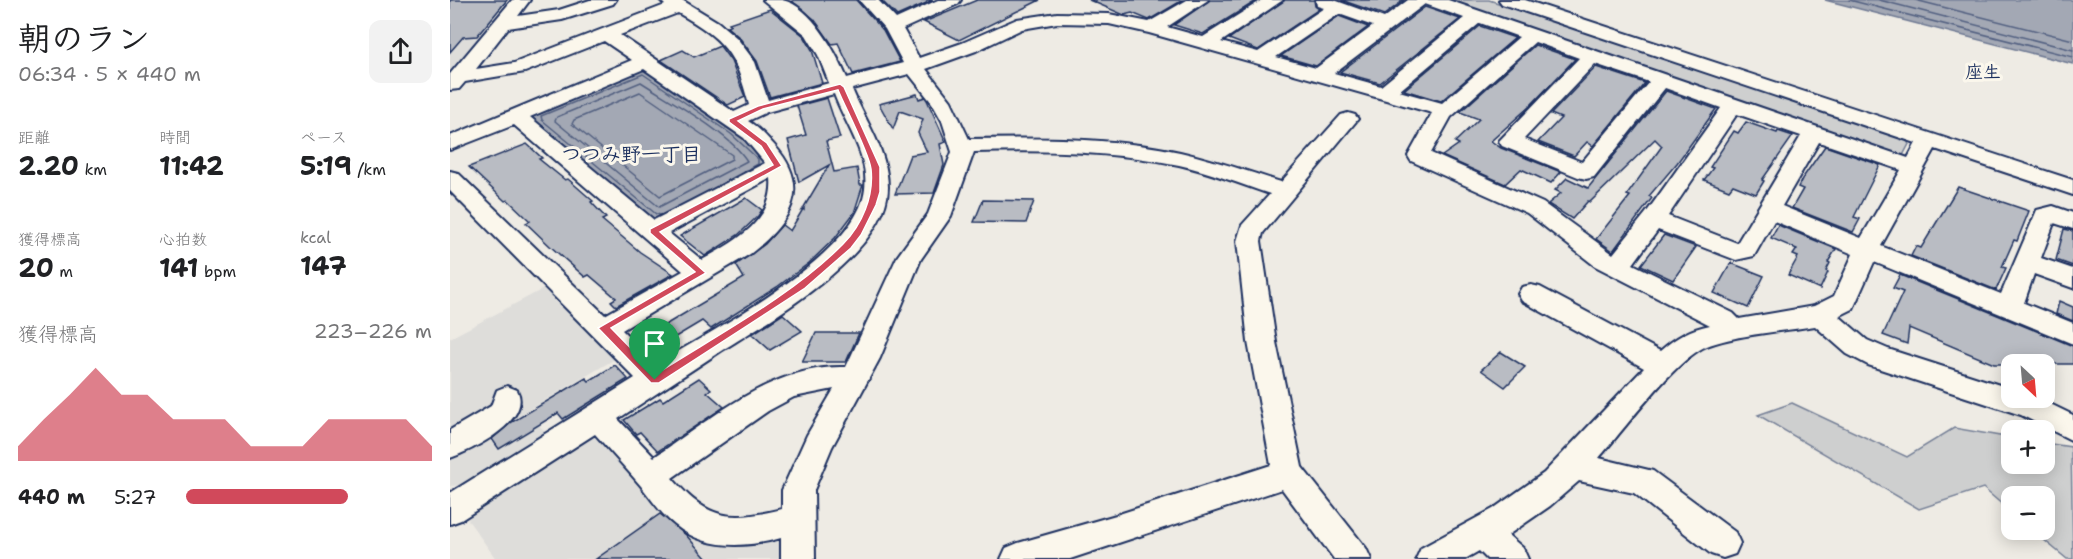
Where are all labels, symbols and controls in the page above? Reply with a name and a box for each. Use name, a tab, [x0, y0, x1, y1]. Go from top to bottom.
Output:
text: 朝のラン	[18, 16, 150, 61]
button: share	[369, 20, 432, 83]
district label: 座生	[1965, 60, 2001, 84]
text: 06:34 · 5 × 440 m	[18, 61, 201, 87]
text: 距離	[18, 127, 50, 148]
text: 時間	[159, 127, 191, 148]
text: ペース	[300, 127, 347, 148]
district label: つつみ野一丁目	[561, 141, 701, 167]
text: 2.20	[18, 148, 79, 183]
text: 11:42	[159, 148, 224, 183]
text: 5:19	[300, 148, 352, 183]
text: km	[79, 159, 107, 180]
text: /km	[352, 159, 386, 180]
text: kcal	[300, 227, 331, 248]
text: 獲得標高	[18, 229, 82, 250]
text: 心拍数	[159, 229, 207, 250]
text: 147	[300, 248, 347, 283]
text: 20	[18, 250, 54, 285]
text: 141	[159, 250, 199, 285]
text: m	[54, 261, 73, 282]
text: bpm	[199, 261, 236, 282]
text: 223–226 m	[314, 318, 432, 344]
pin	[629, 318, 680, 380]
text: 獲得標高	[18, 321, 98, 347]
icon: arrive	[638, 327, 671, 360]
north arrow	[2001, 354, 2055, 408]
map controls	[2001, 354, 2055, 540]
button: +	[2001, 420, 2055, 474]
text: 440 m	[18, 484, 85, 510]
text: 5:27	[114, 484, 157, 510]
button: −	[2001, 486, 2055, 540]

